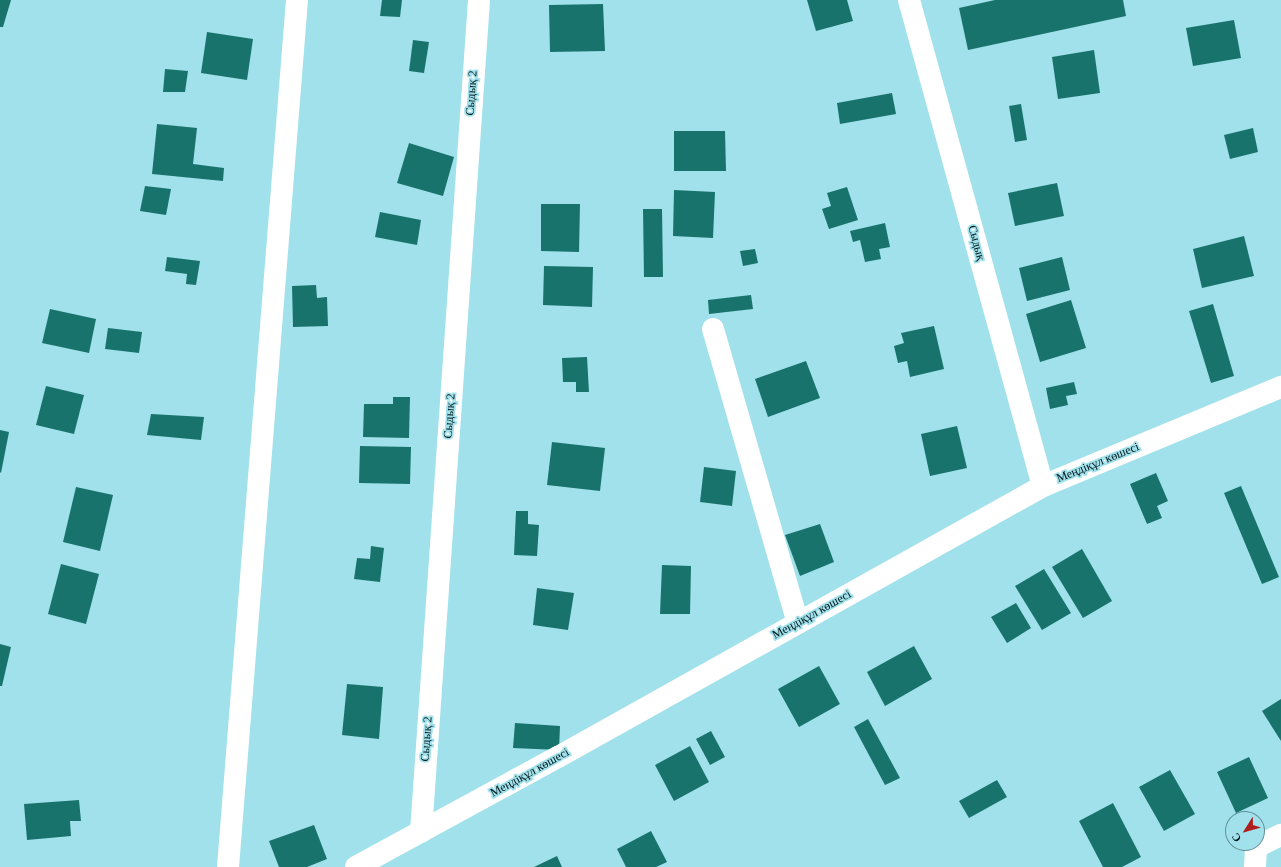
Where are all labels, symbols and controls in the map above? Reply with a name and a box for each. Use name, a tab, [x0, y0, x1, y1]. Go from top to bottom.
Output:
street label: Сыдық 2	[463, 70, 481, 116]
street label: Сыдық	[964, 224, 988, 262]
street label: Сыдық 2	[441, 393, 459, 439]
street label: Меңдіқұл көшесі	[1055, 440, 1141, 486]
street label: Меңдіқұл көшесі	[770, 587, 854, 643]
street label: Сыдық 2	[418, 716, 436, 762]
street label: Меңдіқұл көшесі	[488, 745, 572, 801]
north arrow	[1225, 811, 1265, 851]
text: С	[1229, 831, 1243, 844]

